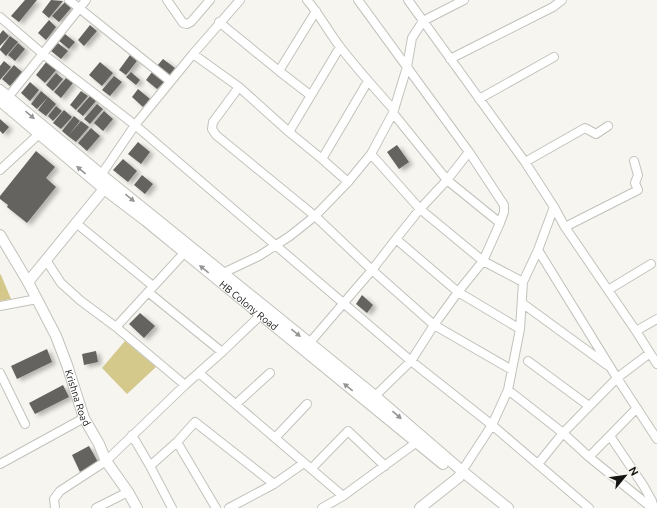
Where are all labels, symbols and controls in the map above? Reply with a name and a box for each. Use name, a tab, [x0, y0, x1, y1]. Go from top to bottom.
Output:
one-way arrow	[25, 110, 35, 119]
one-way arrow	[76, 165, 87, 174]
one-way arrow	[125, 193, 135, 202]
one-way arrow	[199, 265, 210, 273]
street label: HB Colony Road	[217, 279, 280, 333]
one-way arrow	[291, 328, 301, 337]
street label: Krishna Road	[63, 368, 92, 428]
one-way arrow	[343, 382, 353, 391]
one-way arrow	[391, 411, 402, 420]
north arrow	[605, 456, 645, 496]
text: N	[627, 465, 641, 478]

